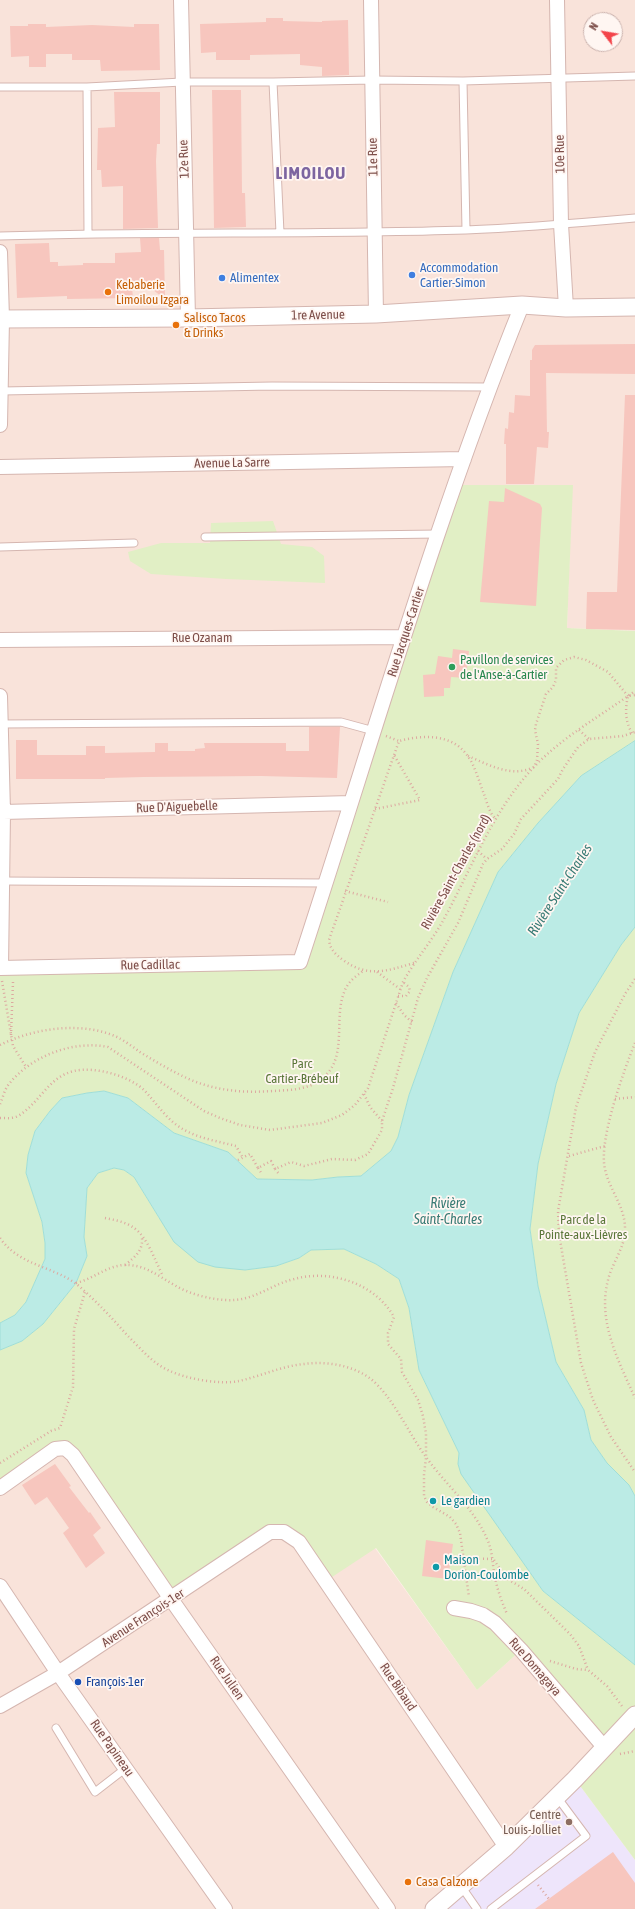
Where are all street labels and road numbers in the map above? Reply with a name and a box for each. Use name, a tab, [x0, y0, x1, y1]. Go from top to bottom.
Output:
street label: 10e Rue	[552, 135, 568, 173]
street label: 11e Rue	[365, 138, 381, 176]
street label: 12e Rue	[176, 139, 192, 179]
street label: 1re Avenue	[291, 307, 345, 323]
street label: Avenue La Sarre	[194, 455, 270, 471]
street label: Rue Jacques-Cartier	[384, 585, 428, 679]
street label: Rue Ozanam	[172, 630, 232, 646]
street label: Rue D'Aiguebelle	[136, 798, 218, 816]
street label: Rivière Saint-Charles (nord)	[418, 812, 494, 932]
street label: Rue Cadillac	[120, 957, 180, 973]
street label: Avenue François-1er	[99, 1585, 187, 1651]
street label: Rue Domagaya	[506, 1635, 564, 1699]
street label: Rue Julien	[206, 1653, 248, 1703]
street label: Rue Bibaud	[376, 1660, 420, 1714]
street label: Rue Papineau	[87, 1716, 137, 1780]

